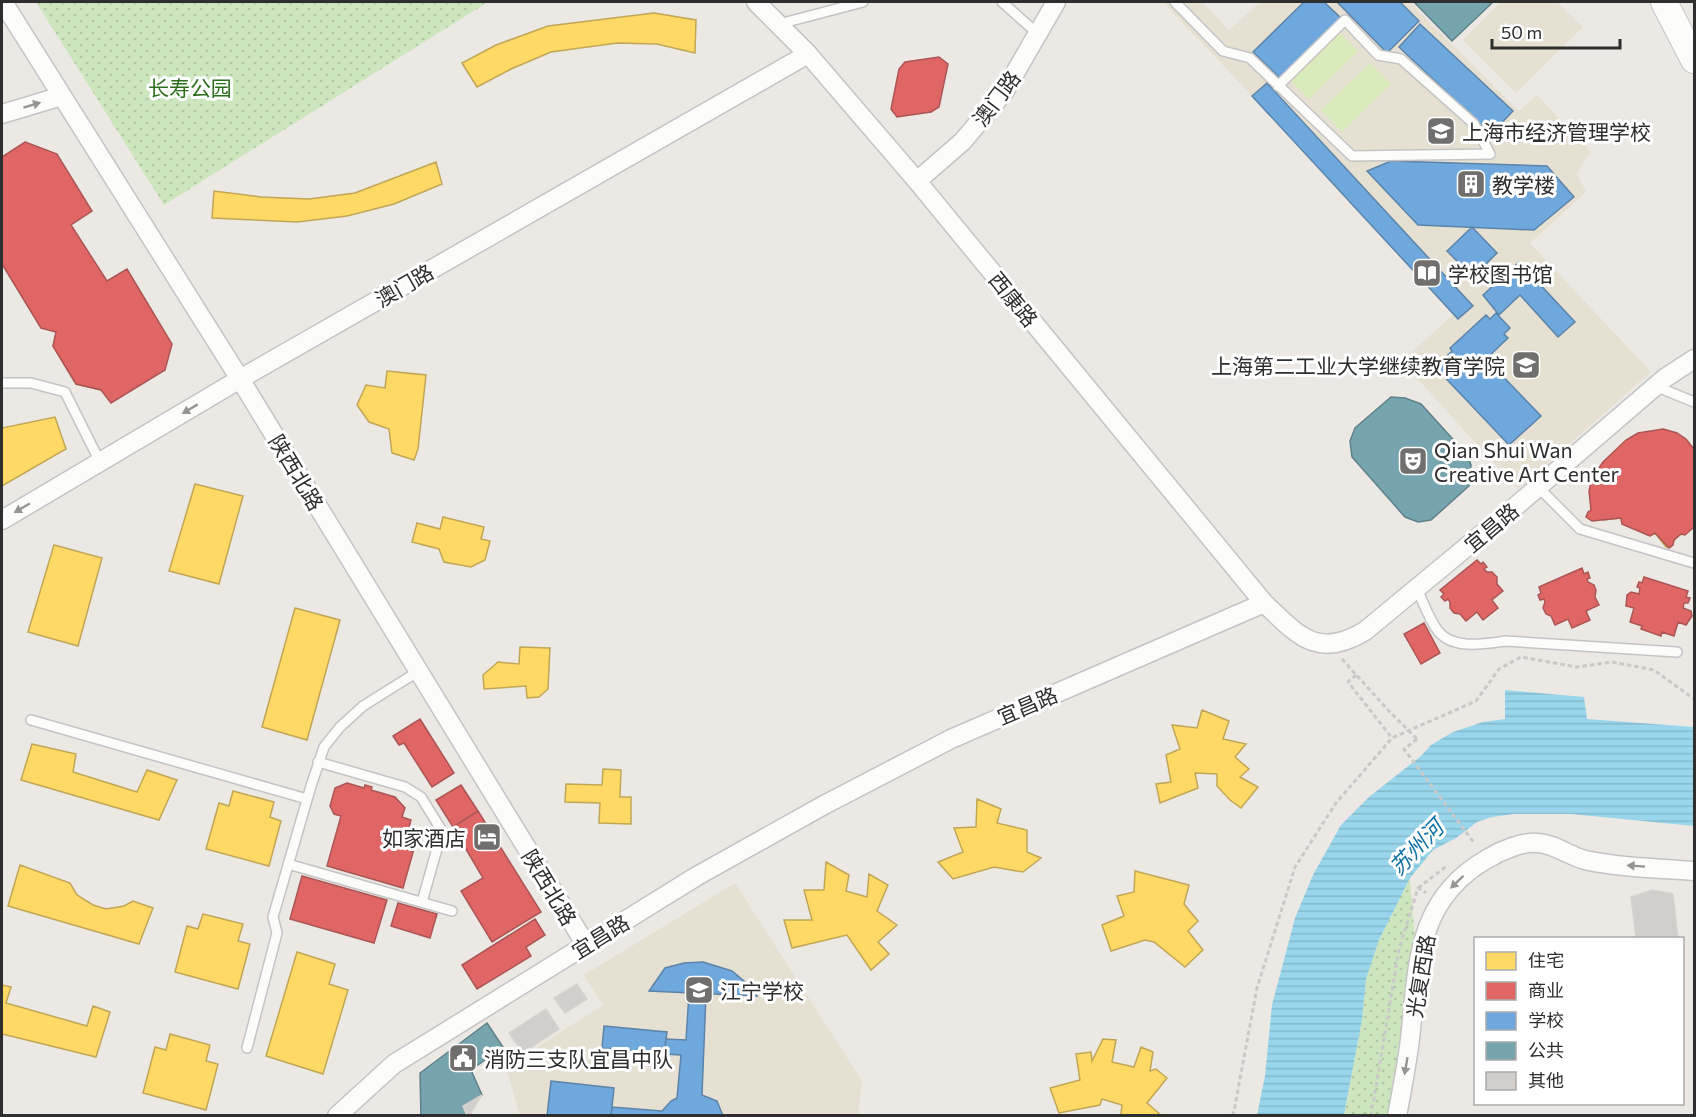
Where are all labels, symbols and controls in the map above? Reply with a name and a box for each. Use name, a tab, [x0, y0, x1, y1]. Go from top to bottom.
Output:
scale bar	[1492, 12, 1620, 50]
text: 50 m	[1501, 21, 1542, 43]
street label: 澳门路	[967, 65, 1025, 131]
park label: 长寿公园	[148, 75, 232, 100]
one-way arrow	[23, 100, 41, 109]
school or university icon: 上海市经济管理学校	[1425, 115, 1457, 147]
place label: 上海市经济管理学校	[1462, 119, 1651, 144]
building icon: 教学楼	[1455, 168, 1487, 200]
place label: 教学楼	[1492, 172, 1555, 197]
library icon: 学校图书馆	[1411, 257, 1443, 289]
street label: 澳门路	[370, 258, 438, 312]
place label: 学校图书馆	[1448, 261, 1553, 286]
street label: 西康路	[984, 267, 1044, 331]
school or university icon: 上海第二工业大学继续教育学院	[1510, 349, 1542, 381]
place label: 上海第二工业大学继续教育学院	[1211, 353, 1505, 378]
one-way arrow	[182, 403, 198, 414]
street label: 陕西北路	[265, 430, 329, 514]
place label: Qian Shui Wan Creative Art Center	[1434, 437, 1619, 486]
theatre icon: Qian Shui Wan Creative Art Center	[1397, 445, 1429, 477]
street label: 宜昌路	[1459, 497, 1523, 557]
one-way arrow	[14, 503, 30, 514]
street label: 宜昌路	[993, 681, 1061, 729]
water label: 苏州河	[1383, 811, 1451, 880]
hotel icon: 如家酒店	[471, 821, 503, 853]
place label: 如家酒店	[382, 825, 466, 850]
street label: 陕西北路	[518, 845, 582, 929]
one-way arrow	[1627, 861, 1646, 871]
one-way arrow	[1450, 875, 1464, 889]
street label: 宜昌路	[567, 909, 633, 963]
street label: 光复西路	[1401, 933, 1439, 1019]
legend	[1474, 937, 1684, 1105]
text: 住宅	[1528, 949, 1564, 971]
school or university icon: 江宁学校	[683, 974, 715, 1006]
place label: 江宁学校	[720, 978, 804, 1003]
text: 商业	[1528, 979, 1564, 1001]
text: 学校	[1528, 1009, 1564, 1031]
text: 公共	[1528, 1039, 1564, 1061]
public building icon: 消防三支队宜昌中队	[447, 1042, 479, 1074]
place label: 消防三支队宜昌中队	[484, 1046, 673, 1071]
one-way arrow	[1401, 1056, 1410, 1075]
text: 其他	[1528, 1069, 1564, 1091]

